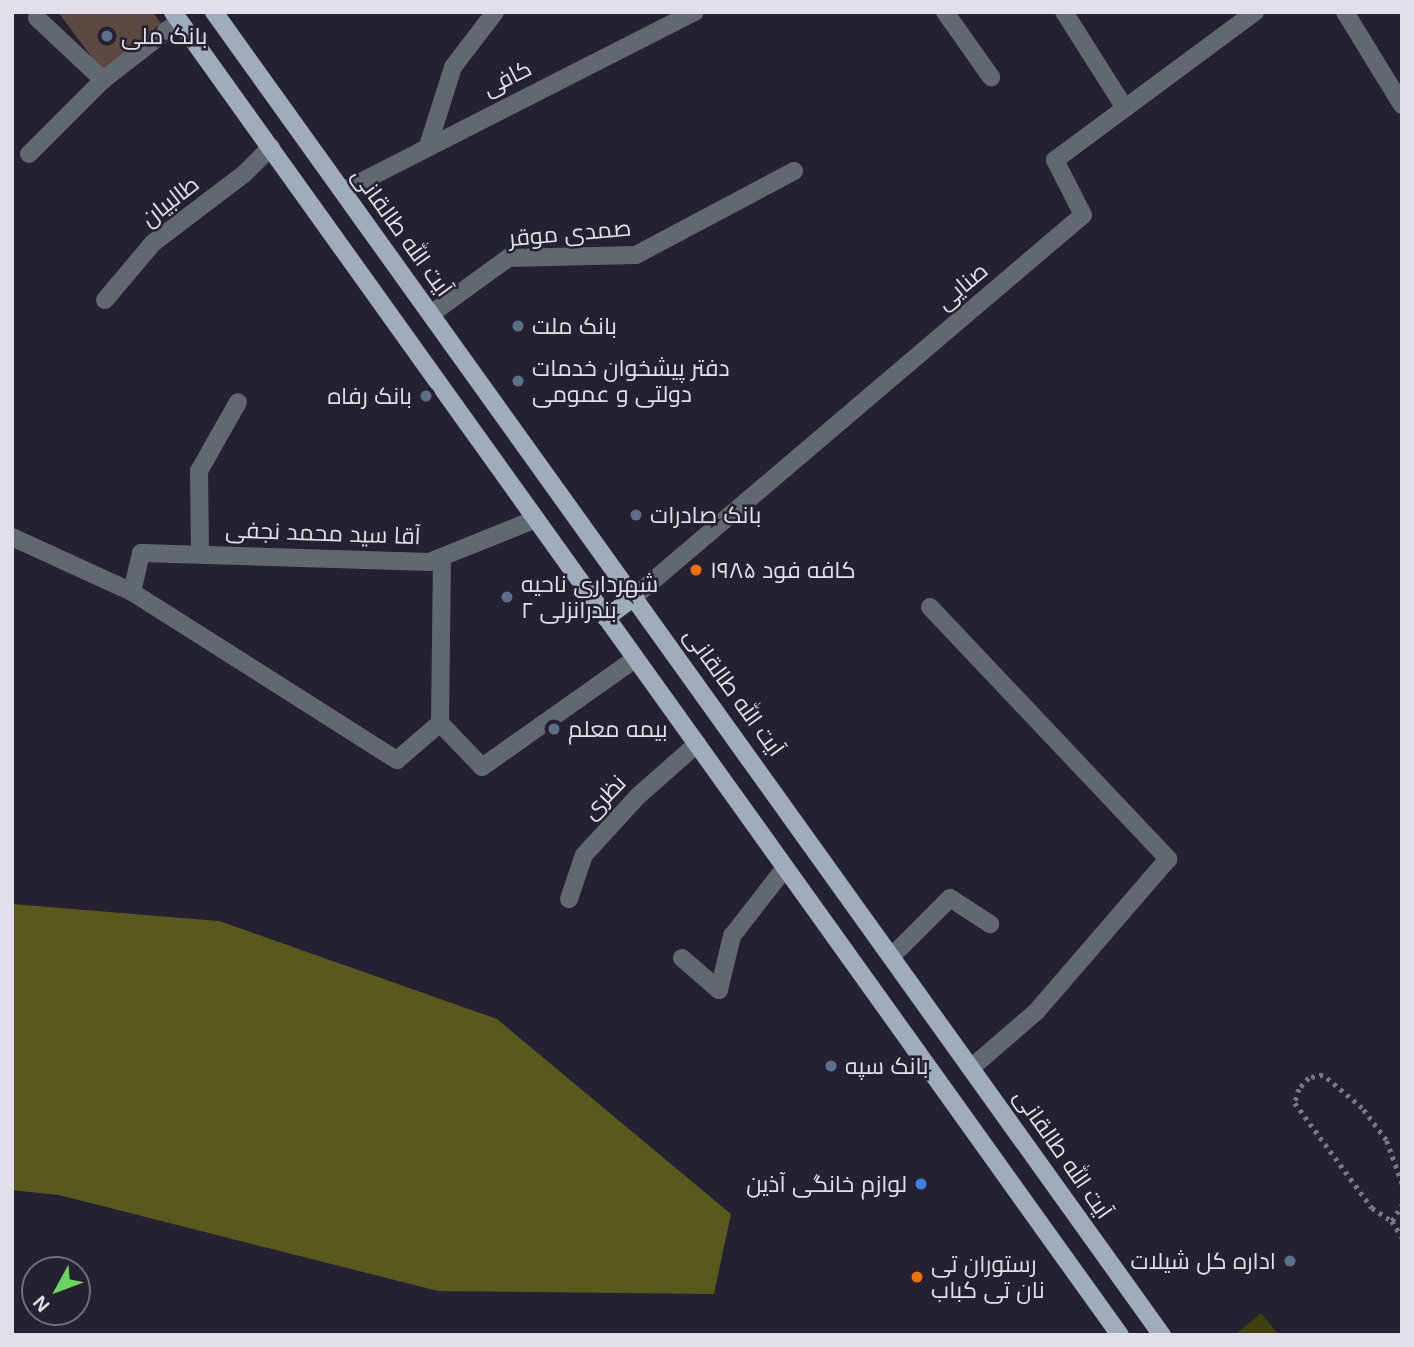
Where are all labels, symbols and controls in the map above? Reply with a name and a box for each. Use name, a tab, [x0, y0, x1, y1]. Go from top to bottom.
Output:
place label: بانک ملی	[121, 22, 207, 50]
marker: بانک ملی	[99, 28, 115, 44]
street label: کافی	[478, 54, 536, 102]
street label: آیت الله طالقانی	[346, 162, 458, 302]
street label: طالبیان	[136, 170, 204, 232]
street label: صمدی موقر	[508, 214, 632, 252]
street label: صنایی	[931, 257, 993, 315]
place label: بانک ملت	[532, 312, 617, 340]
marker: بانک ملت	[510, 318, 526, 334]
place label: دفتر پیشخوان خدمات دولتی و عمومی	[532, 354, 730, 408]
marker: دفتر پیشخوان خدمات دولتی و عمومی	[510, 373, 526, 389]
place label: بانک رفاه	[328, 382, 412, 410]
marker: بانک رفاه	[418, 388, 434, 404]
place label: بانک صادرات	[650, 501, 761, 529]
marker: بانک صادرات	[628, 507, 644, 523]
street label: آقا سید محمد نجفی	[225, 516, 421, 550]
place label: کافه فود ۱۹۸۵	[710, 556, 856, 584]
marker: کافه فود ۱۹۸۵	[688, 562, 704, 578]
place label: شهرداری ناحیه ۲ بندرانزلی	[521, 570, 658, 624]
marker: شهرداری ناحیه ۲ بندرانزلی	[499, 589, 515, 605]
street label: آیت الله طالقانی	[678, 622, 790, 762]
place label: بیمه معلم	[568, 715, 668, 743]
marker: بیمه معلم	[546, 721, 562, 737]
street label: نظری	[576, 769, 632, 825]
place label: بانک سپه	[845, 1052, 928, 1080]
marker: بانک سپه	[823, 1058, 839, 1074]
street label: آیت الله طالقانی	[1008, 1084, 1118, 1224]
place label: لوازم خانگی آذین	[746, 1170, 907, 1198]
marker: لوازم خانگی آذین	[913, 1176, 929, 1192]
place label: اداره کل شیلات	[1130, 1247, 1276, 1275]
place label: رستوران تی نان تی کباب	[931, 1250, 1045, 1304]
marker: اداره کل شیلات	[1282, 1253, 1298, 1269]
north arrow	[21, 1256, 91, 1326]
marker: رستوران تی نان تی کباب	[909, 1269, 925, 1285]
text: N	[29, 1292, 54, 1316]

